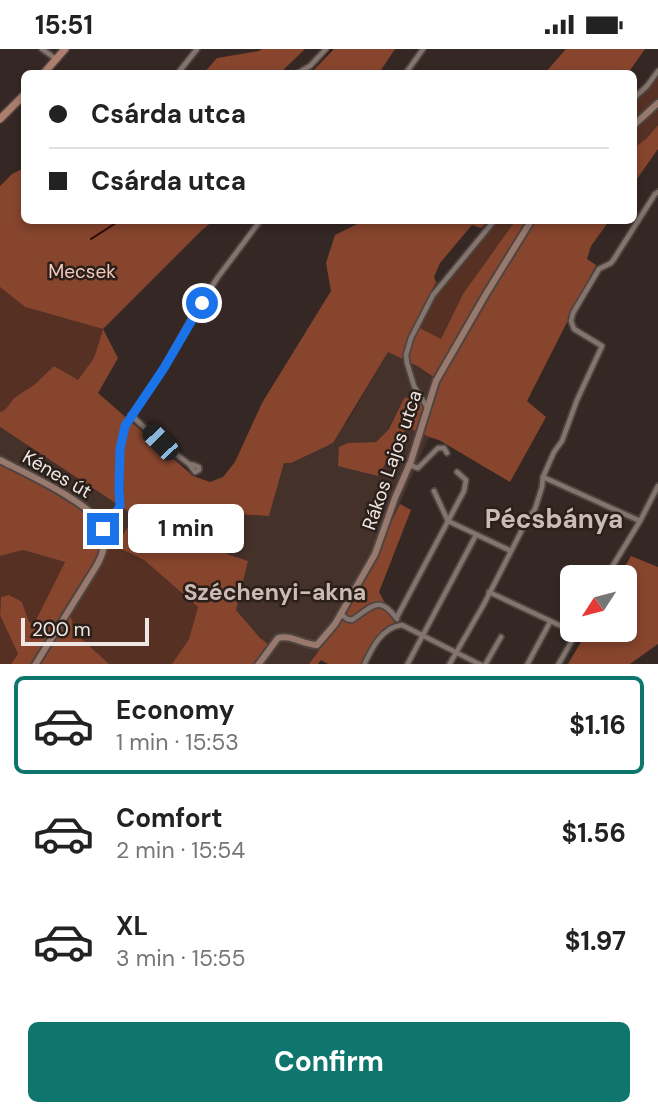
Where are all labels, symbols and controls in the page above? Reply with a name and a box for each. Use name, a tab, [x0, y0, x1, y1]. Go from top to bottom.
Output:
text: 15:51	[35, 8, 93, 42]
text: Csárda utca	[91, 97, 246, 131]
text: Csárda utca	[91, 164, 246, 198]
park label: Mecsek	[48, 259, 116, 284]
route start	[186, 287, 218, 319]
street label: Rákos Lajos utca	[356, 387, 428, 533]
car	[138, 420, 183, 464]
street label: Kénes út	[18, 444, 96, 504]
district label: Pécsbánya	[485, 502, 623, 536]
callout: 1 min	[128, 505, 243, 553]
route end	[87, 513, 119, 545]
text: 1 min	[158, 513, 214, 543]
north arrow	[560, 565, 637, 642]
map controls	[560, 565, 637, 642]
district label: Széchenyi-akna	[184, 577, 366, 607]
scale bar	[21, 615, 149, 647]
text: 200 m	[32, 617, 91, 642]
text: Economy	[116, 693, 234, 727]
icon: car	[32, 694, 95, 757]
text: $1.16	[569, 708, 626, 742]
text: 1 min · 15:53	[116, 727, 239, 757]
text: Comfort	[116, 801, 222, 835]
icon: car	[32, 802, 95, 865]
text: $1.56	[562, 816, 626, 850]
text: 2 min · 15:54	[116, 835, 245, 865]
text: XL	[116, 909, 148, 943]
icon: car	[32, 910, 95, 973]
text: $1.97	[565, 924, 626, 958]
text: 3 min · 15:55	[116, 943, 246, 973]
button: Confirm	[28, 1022, 630, 1102]

